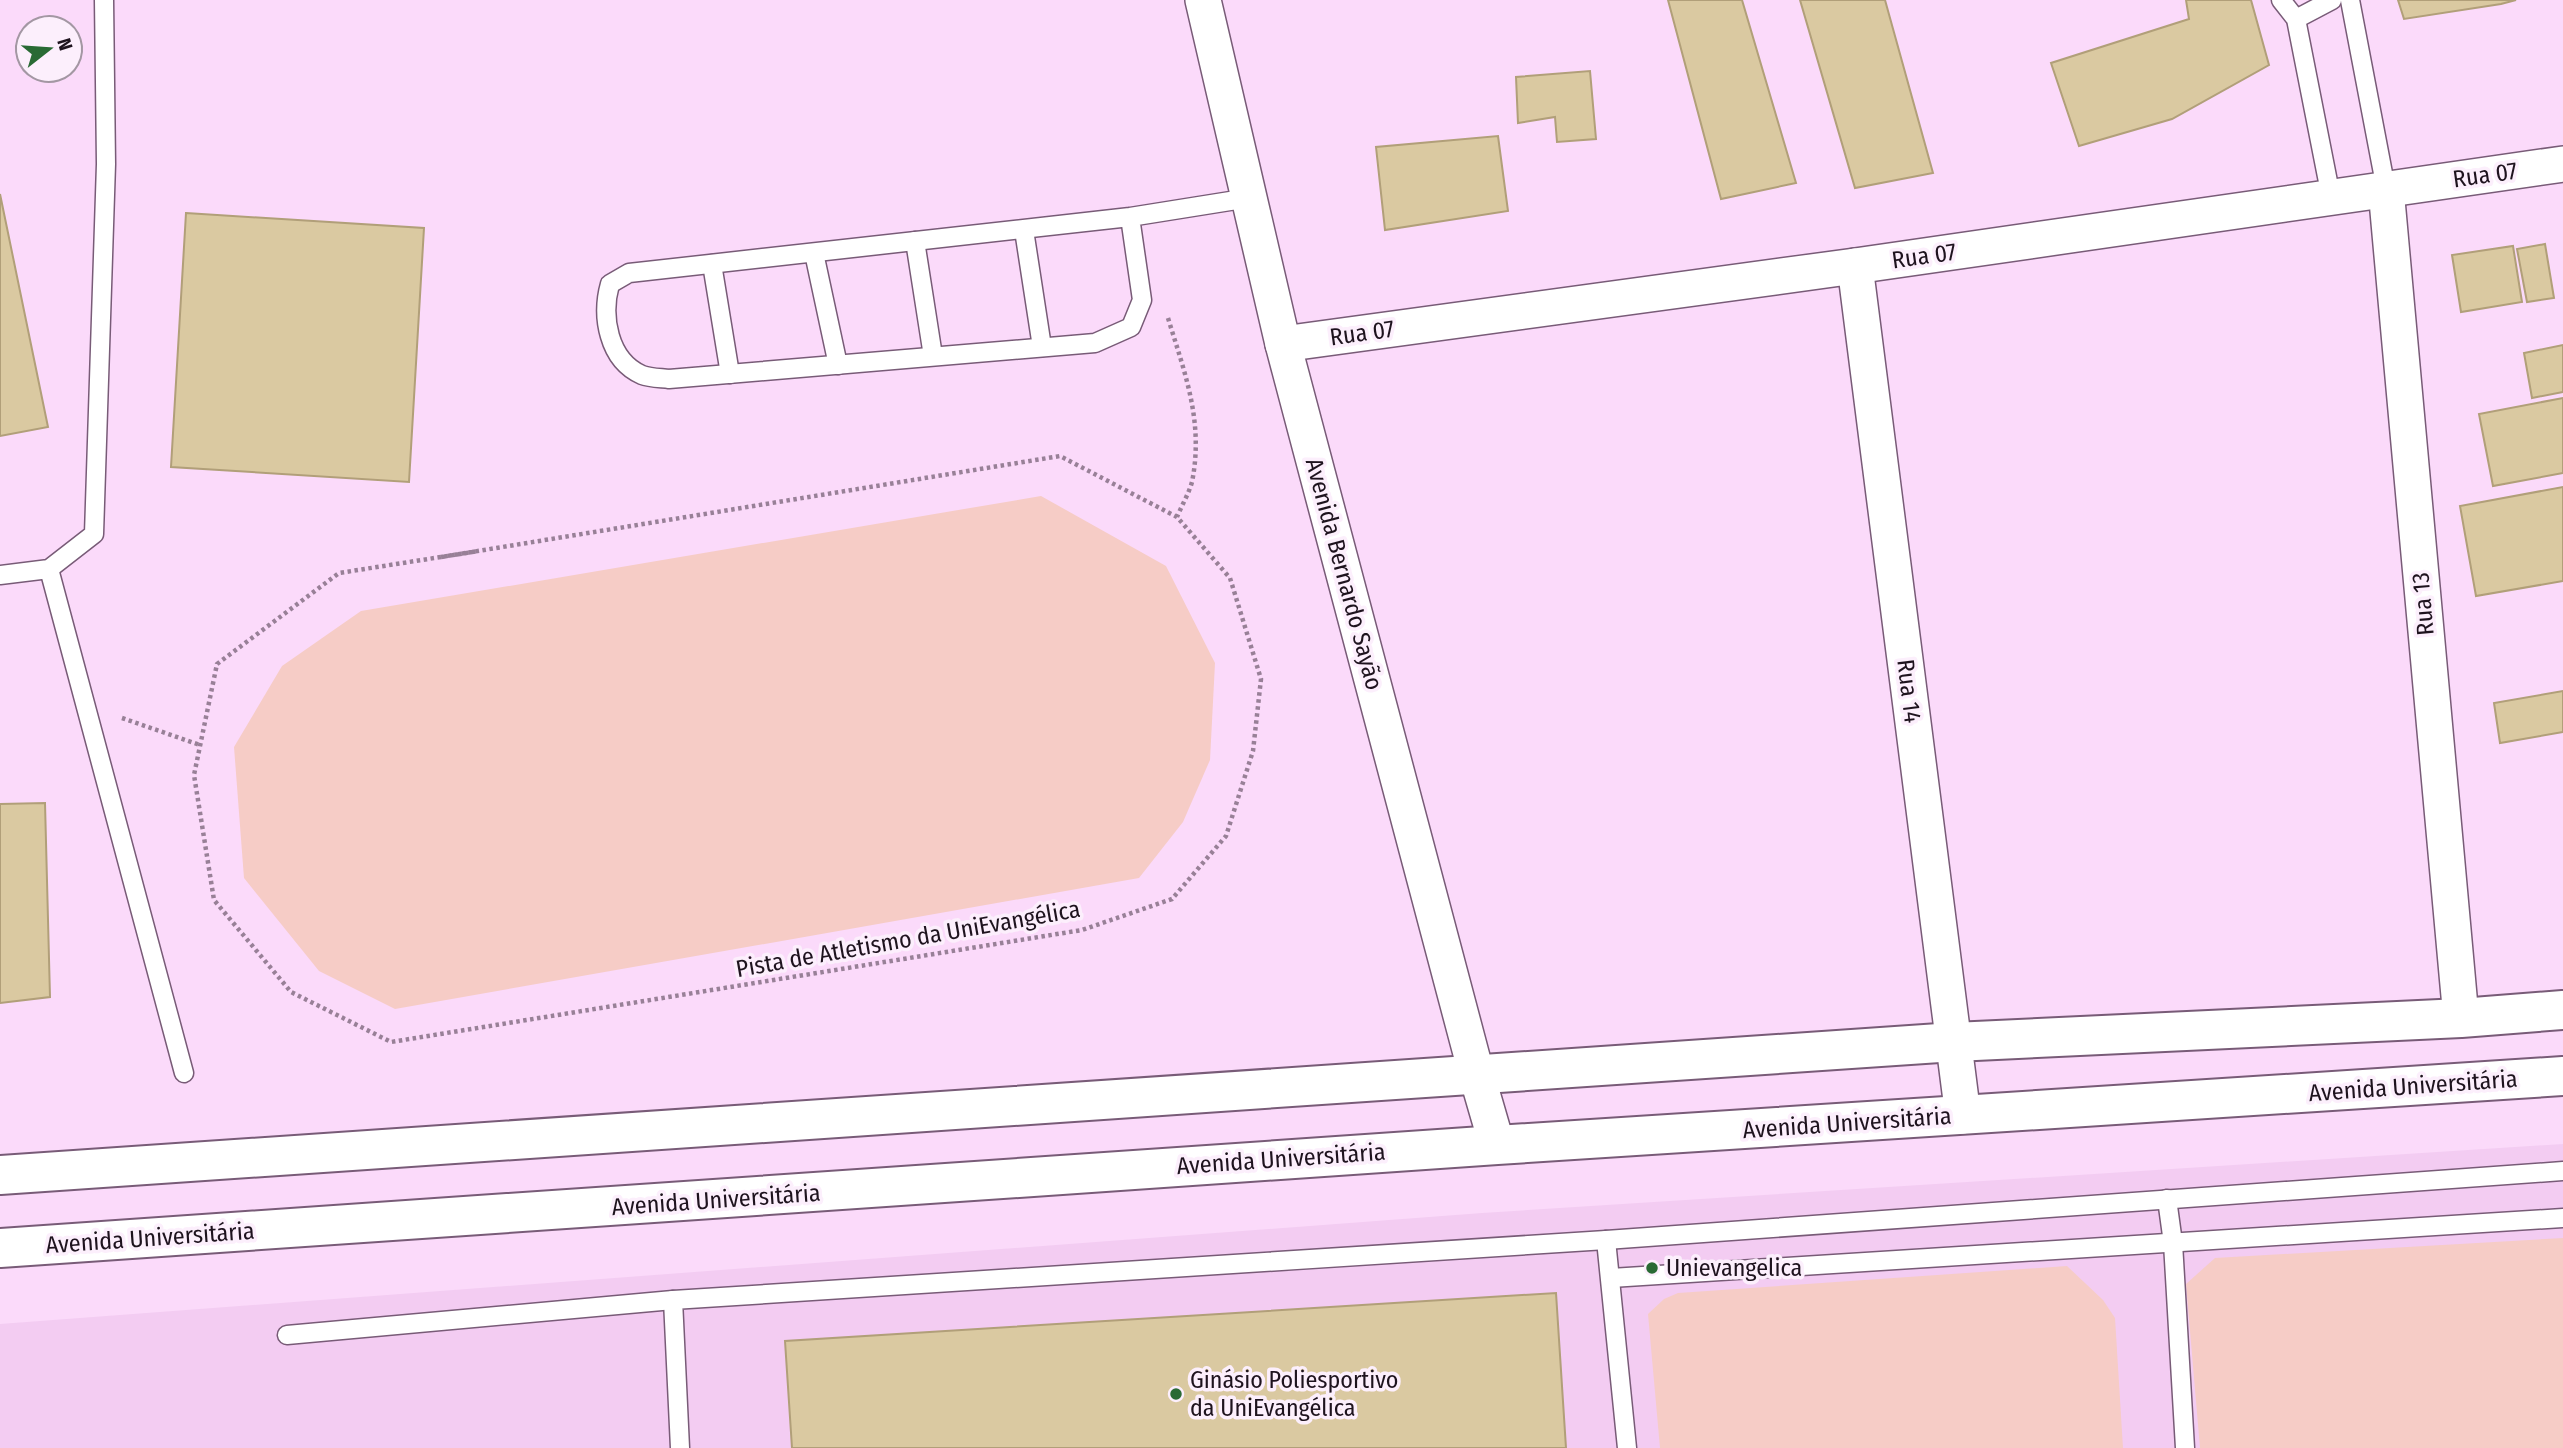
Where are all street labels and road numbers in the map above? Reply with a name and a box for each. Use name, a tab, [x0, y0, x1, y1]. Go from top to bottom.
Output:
street label: Rua 07	[2451, 157, 2519, 193]
street label: Rua 07	[1890, 238, 1958, 274]
street label: Rua 07	[1328, 315, 1396, 351]
street label: Avenida Bernardo Sayão	[1300, 455, 1388, 693]
street label: Rua 13	[2406, 571, 2440, 637]
street label: Rua 14	[1891, 658, 1927, 724]
street label: Pista de Atletismo da UniEvangélica	[734, 895, 1082, 983]
street label: Avenida Universitária	[2308, 1065, 2518, 1107]
street label: Avenida Universitária	[1742, 1102, 1952, 1144]
street label: Avenida Universitária	[1176, 1138, 1386, 1180]
street label: Avenida Universitária	[611, 1179, 821, 1221]
street label: Avenida Universitária	[45, 1217, 255, 1259]

